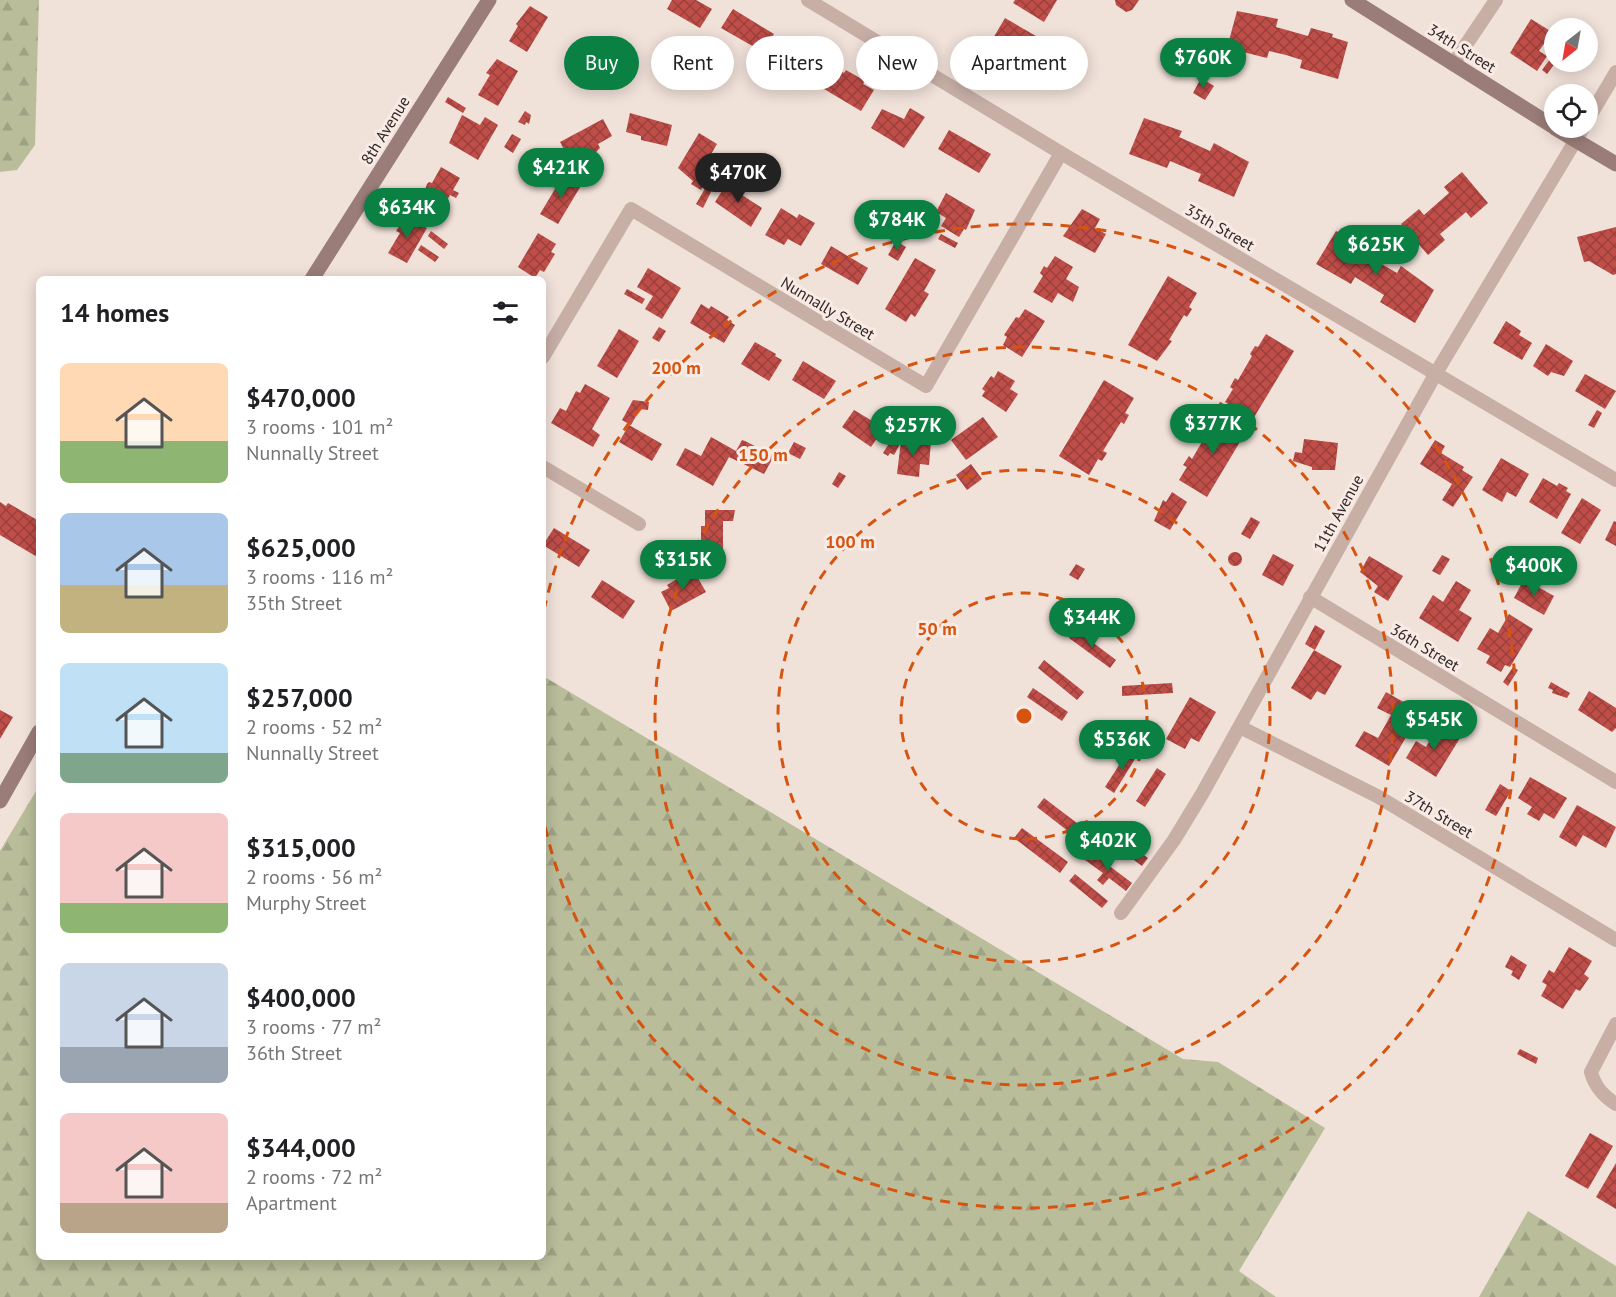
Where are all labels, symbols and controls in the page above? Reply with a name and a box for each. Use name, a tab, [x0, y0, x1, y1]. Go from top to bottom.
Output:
north arrow	[1544, 18, 1598, 72]
map controls	[1544, 18, 1598, 138]
street label: 34th Street	[1424, 19, 1500, 77]
chip: Buy	[564, 36, 639, 90]
chip: Rent	[651, 36, 734, 90]
chip: Filters	[746, 36, 844, 90]
chip: New	[856, 36, 938, 90]
chip: Apartment	[950, 36, 1088, 90]
pin: $760K	[1161, 38, 1245, 89]
text: $760K	[1174, 44, 1232, 70]
button: locate	[1544, 84, 1598, 138]
street label: 8th Avenue	[356, 92, 414, 168]
pin: $421K	[519, 148, 603, 199]
pin: $470K	[696, 153, 780, 204]
text: $421K	[532, 154, 590, 180]
text: $470K	[709, 159, 767, 185]
pin: $634K	[365, 188, 449, 239]
text: $634K	[378, 194, 436, 220]
street label: 35th Street	[1182, 199, 1259, 255]
pin: $784K	[855, 200, 939, 251]
text: $784K	[868, 206, 926, 232]
pin: $625K	[1334, 225, 1418, 276]
text: $625K	[1347, 231, 1405, 257]
street label: Nunnally Street	[777, 272, 879, 344]
text: 14 homes	[60, 296, 169, 329]
icon: filters	[489, 296, 522, 329]
text: 200 m	[651, 356, 701, 379]
text: $470,000	[246, 381, 356, 414]
icon: home	[108, 387, 180, 459]
pin: $377K	[1171, 404, 1255, 455]
pin: $257K	[871, 406, 955, 457]
text: $377K	[1184, 410, 1242, 436]
text: $257K	[884, 412, 942, 438]
text: 3 rooms · 101 m²	[246, 414, 393, 440]
text: Nunnally Street	[246, 440, 379, 466]
text: 150 m	[738, 443, 788, 466]
street label: 11th Avenue	[1309, 471, 1367, 555]
text: 100 m	[825, 530, 875, 553]
text: $625,000	[246, 531, 356, 564]
icon: home	[108, 537, 180, 609]
pin: $315K	[641, 540, 725, 591]
text: $315K	[654, 546, 712, 572]
pin: $400K	[1492, 546, 1576, 597]
text: $400K	[1505, 552, 1563, 578]
text: 3 rooms · 116 m²	[246, 564, 393, 590]
text: 35th Street	[246, 590, 342, 616]
pin: $344K	[1050, 598, 1134, 649]
text: $344K	[1063, 604, 1121, 630]
text: 50 m	[917, 617, 957, 640]
street label: 36th Street	[1387, 619, 1464, 676]
text: $257,000	[246, 681, 353, 714]
icon: home	[108, 687, 180, 759]
pin: $545K	[1392, 700, 1476, 751]
centre of rings	[1014, 706, 1034, 726]
text: $545K	[1405, 706, 1463, 732]
text: 2 rooms · 52 m²	[246, 714, 382, 740]
pin: $536K	[1080, 720, 1164, 771]
text: $536K	[1093, 726, 1151, 752]
text: Nunnally Street	[246, 740, 379, 766]
street label: 37th Street	[1401, 786, 1477, 843]
pin: $402K	[1066, 821, 1150, 872]
text: $402K	[1079, 827, 1137, 853]
text: $315,000	[246, 831, 356, 864]
icon: home	[108, 837, 180, 909]
text: 2 rooms · 56 m²	[246, 864, 382, 890]
text: Murphy Street	[246, 890, 366, 916]
text: $400,000	[246, 981, 356, 1014]
icon: home	[108, 987, 180, 1059]
text: 3 rooms · 77 m²	[246, 1014, 381, 1040]
text: 36th Street	[246, 1040, 342, 1066]
text: $344,000	[246, 1131, 356, 1164]
icon: home	[108, 1137, 180, 1209]
text: 2 rooms · 72 m²	[246, 1164, 382, 1190]
text: Apartment	[246, 1190, 337, 1216]

